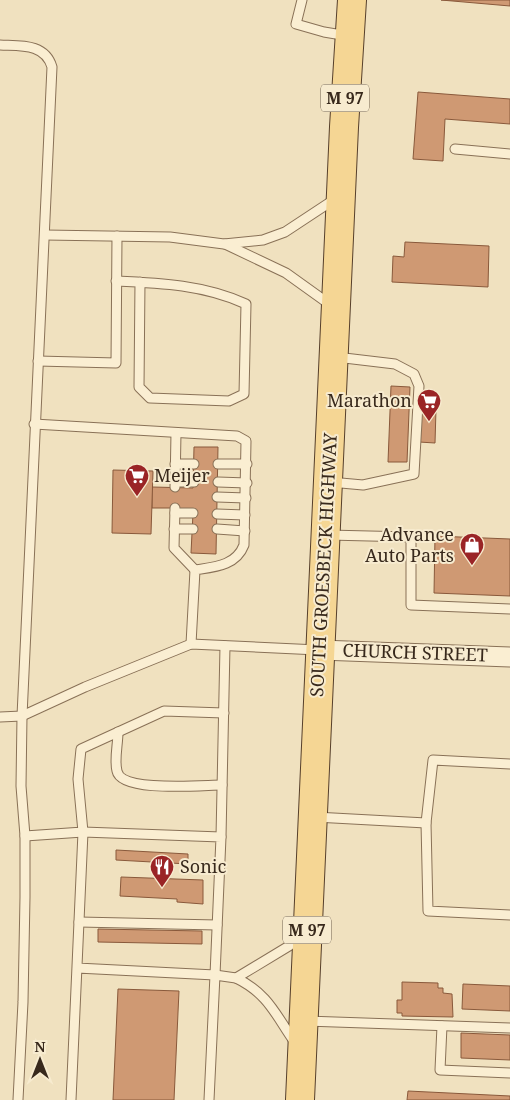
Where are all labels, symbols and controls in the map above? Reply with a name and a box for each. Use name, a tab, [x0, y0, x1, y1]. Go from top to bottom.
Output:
road number: M 97	[321, 85, 369, 112]
place label: Marathon	[327, 388, 412, 412]
supermarket icon: Marathon	[416, 388, 442, 422]
street label: SOUTH GROESBECK HIGHWAY	[304, 432, 342, 698]
supermarket icon: Meijer	[124, 463, 150, 497]
place label: Meijer	[154, 463, 210, 487]
place label: Advance Auto Parts	[365, 522, 454, 567]
shop icon: Advance Auto Parts	[459, 532, 485, 566]
street label: CHURCH STREET	[342, 637, 488, 667]
restaurant icon: Sonic	[149, 854, 175, 888]
place label: Sonic	[180, 854, 227, 878]
road number: M 97	[283, 916, 331, 944]
north arrow	[15, 1035, 65, 1085]
text: N	[34, 1037, 46, 1056]

